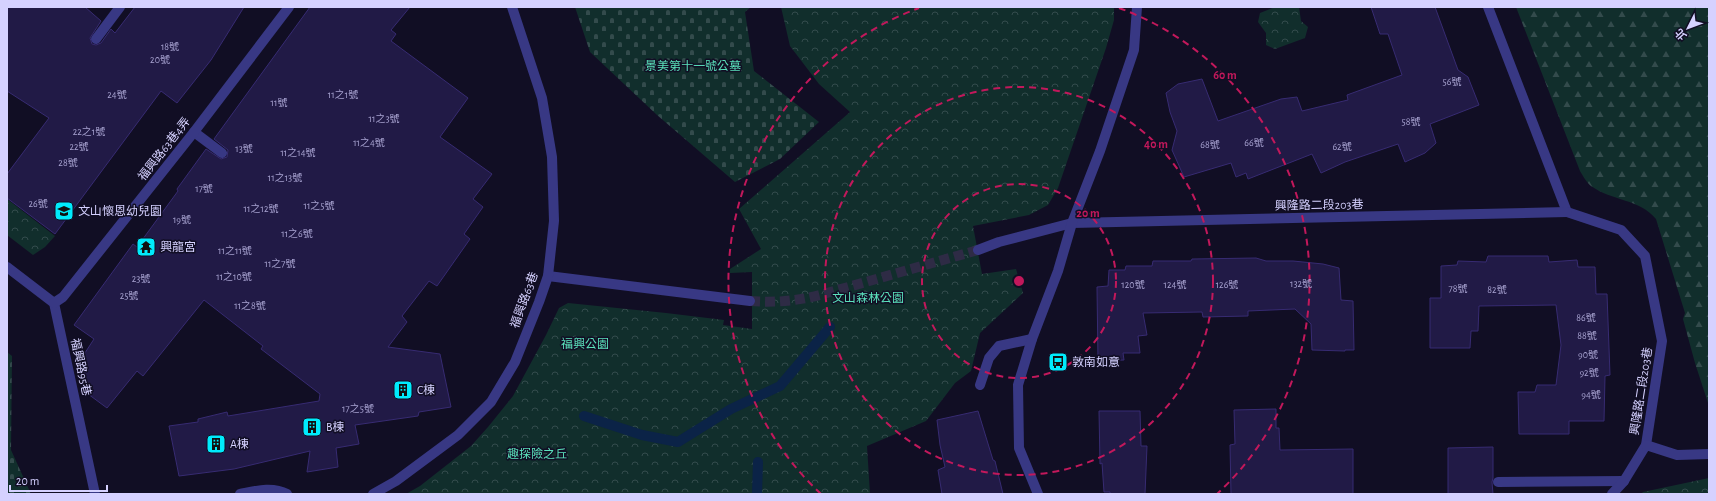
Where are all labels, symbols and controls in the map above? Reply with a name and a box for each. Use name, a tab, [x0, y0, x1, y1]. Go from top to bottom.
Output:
north arrow	[1668, 8, 1708, 48]
text: 北	[1673, 27, 1689, 42]
house number: 18號	[161, 42, 179, 52]
house number: 20號	[150, 55, 170, 65]
park label: 景美第十一號公墓	[645, 59, 741, 72]
text: 60 m	[1213, 69, 1237, 81]
house number: 56號	[1443, 77, 1461, 87]
house number: 11之1號	[328, 89, 358, 100]
house number: 24號	[107, 90, 127, 100]
house number: 11號	[271, 98, 287, 108]
house number: 11之3號	[369, 113, 400, 124]
street label: 福興路63巷4弄	[135, 115, 192, 183]
house number: 58號	[1402, 117, 1420, 127]
house number: 22之1號	[73, 126, 105, 137]
house number: 11之4號	[353, 137, 385, 148]
text: 40 m	[1144, 138, 1168, 150]
house number: 66號	[1244, 138, 1264, 148]
house number: 68號	[1200, 140, 1220, 150]
house number: 22號	[69, 142, 89, 152]
house number: 62號	[1332, 142, 1352, 152]
house number: 13號	[235, 144, 253, 154]
house number: 11之14號	[280, 147, 316, 158]
house number: 28號	[58, 158, 78, 168]
house number: 11之13號	[268, 172, 302, 183]
house number: 17號	[195, 184, 213, 194]
street label: 興隆路二段203巷	[1275, 197, 1363, 212]
house number: 26號	[28, 199, 48, 209]
school or university icon: 文山懷恩幼兒園	[53, 200, 75, 222]
house number: 11之5號	[303, 200, 335, 211]
house number: 11之12號	[244, 203, 278, 214]
place label: 文山懷恩幼兒園	[78, 204, 162, 217]
text: 20 m	[1076, 207, 1100, 219]
house number: 19號	[173, 215, 191, 225]
house number: 11之6號	[281, 228, 313, 239]
temple icon: 興龍宮	[135, 236, 157, 258]
place label: 興龍宮	[160, 240, 196, 253]
house number: 11之11號	[218, 245, 252, 256]
house number: 11之7號	[264, 258, 296, 269]
street label: 福興路63巷	[507, 270, 540, 330]
house number: 11之10號	[216, 271, 252, 282]
house number: 23號	[132, 274, 150, 284]
centre of rings	[1012, 274, 1026, 288]
house number: 132號	[1290, 279, 1312, 289]
house number: 120號	[1121, 280, 1145, 290]
house number: 124號	[1164, 280, 1186, 290]
house number: 126號	[1216, 280, 1238, 290]
house number: 78號	[1449, 284, 1467, 294]
house number: 82號	[1487, 285, 1507, 295]
house number: 25號	[120, 291, 138, 301]
park label: 文山森林公園	[832, 291, 904, 304]
house number: 11之8號	[234, 300, 266, 311]
house number: 86號	[1576, 313, 1596, 323]
house number: 88號	[1577, 331, 1597, 341]
street label: 福興路95巷	[69, 337, 94, 397]
park label: 福興公園	[561, 337, 609, 350]
street label: 興隆路二段203巷	[1627, 346, 1654, 436]
house number: 90號	[1578, 350, 1598, 360]
bus stop icon: 敦南如意	[1047, 351, 1069, 373]
place label: 敦南如意	[1072, 355, 1120, 368]
house number: 92號	[1579, 368, 1599, 378]
building icon: C棟	[392, 379, 414, 401]
place label: C棟	[417, 383, 435, 396]
house number: 94號	[1581, 390, 1601, 400]
house number: 17之5號	[342, 403, 374, 414]
building icon: B棟	[301, 416, 323, 438]
place label: B棟	[326, 420, 344, 433]
building icon: A棟	[205, 433, 227, 455]
place label: A棟	[230, 437, 249, 450]
park label: 趣探險之丘	[507, 447, 567, 460]
scale bar	[10, 467, 107, 493]
text: 20 m	[16, 475, 39, 487]

